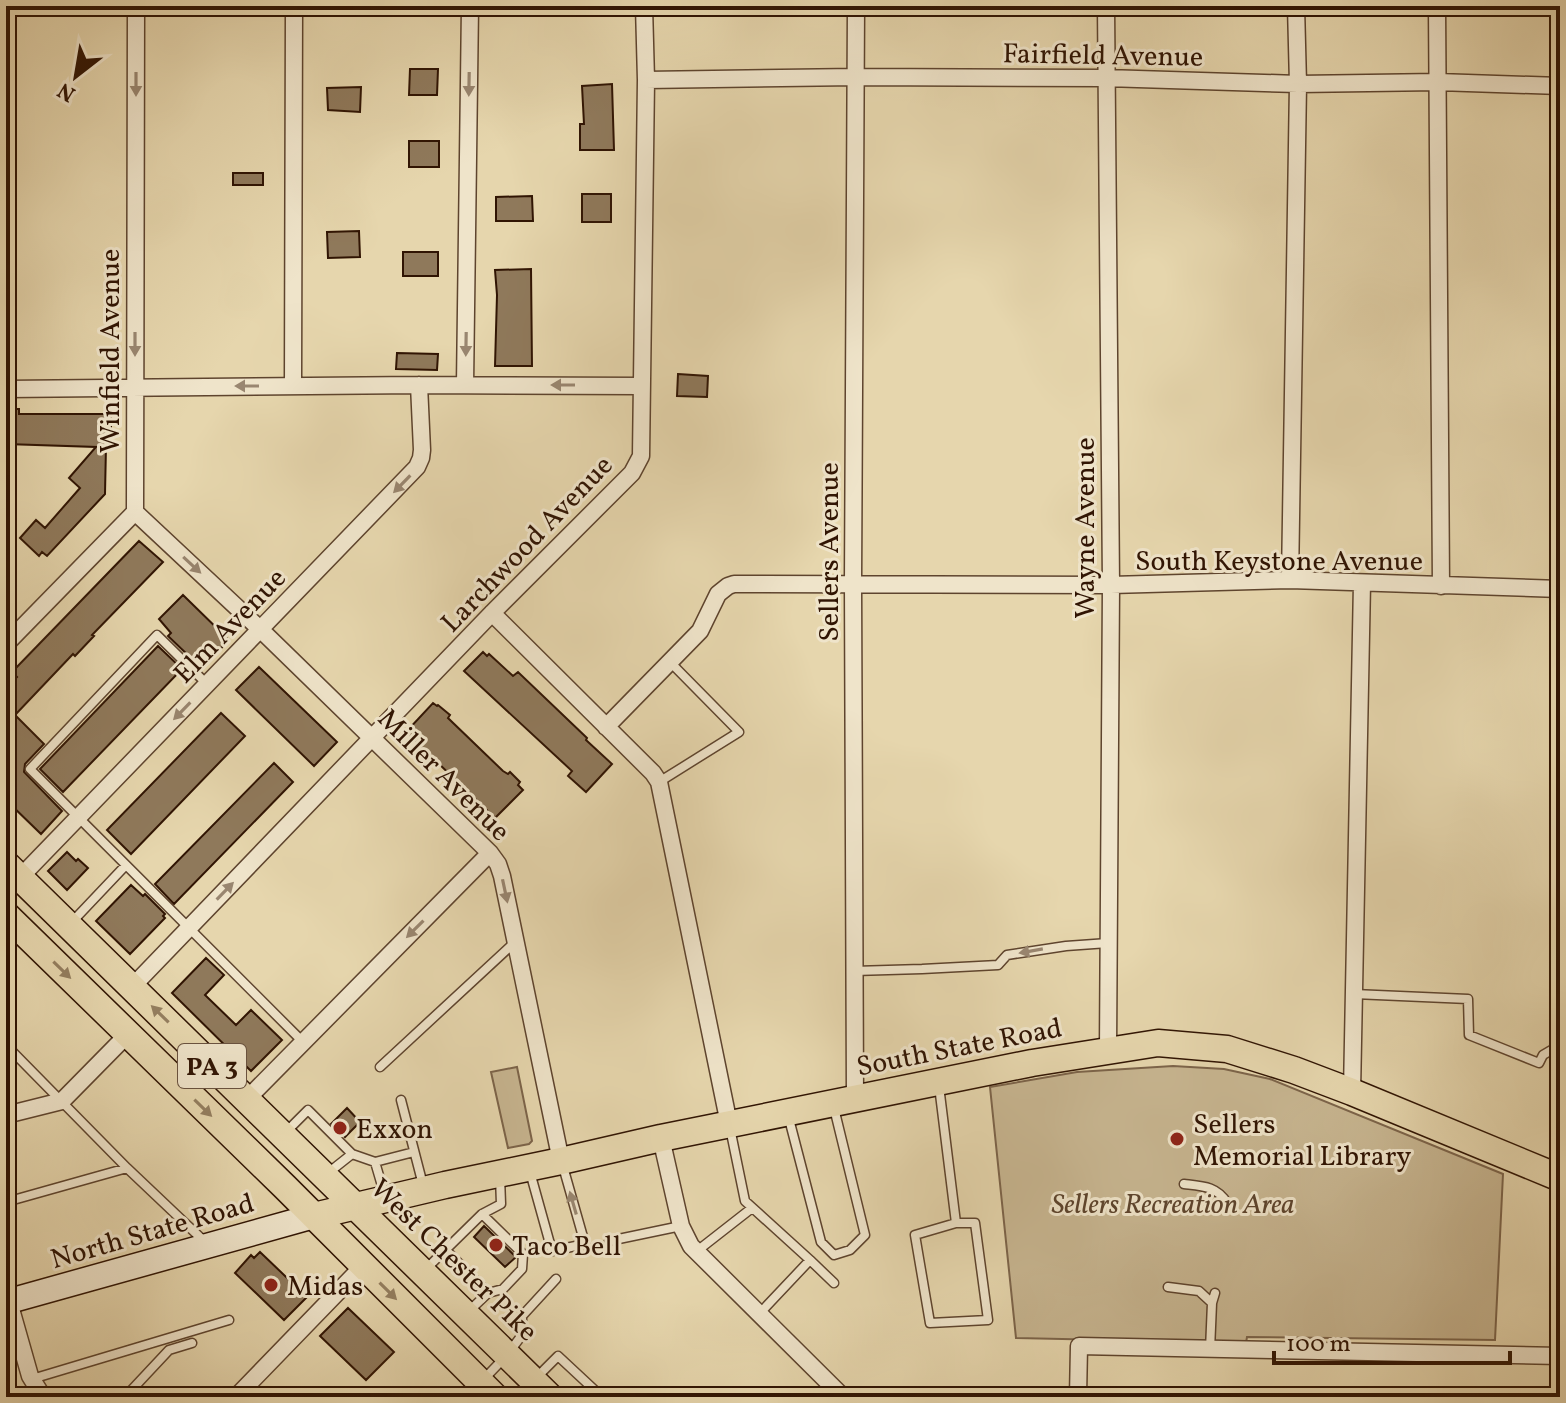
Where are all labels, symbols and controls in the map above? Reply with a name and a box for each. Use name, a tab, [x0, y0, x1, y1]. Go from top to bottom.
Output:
street label: Fairfield Avenue	[1002, 35, 1204, 78]
north arrow	[36, 36, 116, 116]
one-way arrow	[130, 72, 142, 97]
one-way arrow	[463, 72, 475, 97]
text: N	[52, 74, 82, 108]
street label: Winfield Avenue	[92, 249, 131, 453]
one-way arrow	[129, 332, 141, 357]
one-way arrow	[460, 332, 472, 357]
one-way arrow	[550, 379, 575, 392]
one-way arrow	[234, 380, 259, 392]
street label: Wayne Avenue	[1067, 437, 1106, 619]
street label: Larchwood Avenue	[433, 447, 623, 642]
street label: Sellers Avenue	[811, 462, 850, 642]
one-way arrow	[393, 474, 411, 493]
street label: South Keystone Avenue	[1135, 543, 1423, 582]
one-way arrow	[182, 556, 201, 574]
street label: Elm Avenue	[166, 560, 296, 693]
one-way arrow	[173, 701, 192, 720]
street label: Miller Avenue	[368, 701, 518, 851]
one-way arrow	[499, 879, 512, 904]
one-way arrow	[215, 882, 234, 901]
one-way arrow	[406, 919, 425, 938]
one-way arrow	[1018, 946, 1043, 958]
one-way arrow	[52, 960, 71, 978]
one-way arrow	[151, 1006, 170, 1024]
street label: South State Road	[853, 1009, 1066, 1088]
road number: PA 3	[178, 1044, 246, 1088]
one-way arrow	[193, 1098, 212, 1117]
place label: Sellers Memorial Library	[1193, 1106, 1412, 1177]
place label: Exxon	[356, 1111, 433, 1150]
marker: Exxon	[331, 1119, 349, 1137]
marker: Sellers Memorial Library	[1168, 1130, 1186, 1148]
street label: West Chester Pike	[361, 1170, 546, 1351]
street label: North State Road	[46, 1185, 259, 1280]
park label: Sellers Recreation Area	[1051, 1186, 1295, 1225]
one-way arrow	[566, 1191, 579, 1215]
place label: Taco Bell	[512, 1228, 621, 1267]
marker: Taco Bell	[487, 1236, 505, 1254]
place label: Midas	[287, 1268, 363, 1307]
marker: Midas	[262, 1276, 280, 1294]
one-way arrow	[378, 1282, 397, 1300]
scale bar	[1274, 1315, 1510, 1365]
text: 100 m	[1286, 1328, 1351, 1362]

